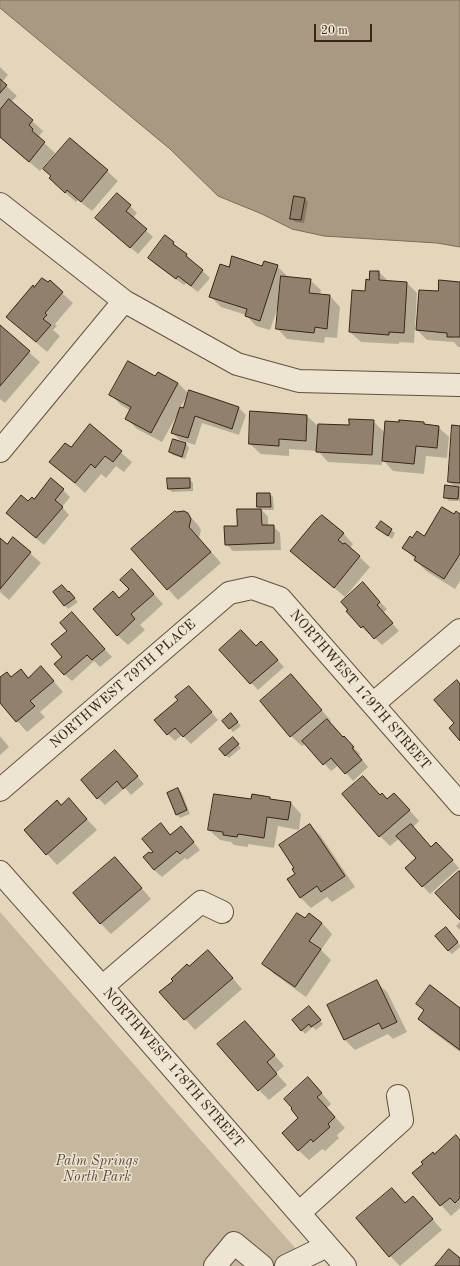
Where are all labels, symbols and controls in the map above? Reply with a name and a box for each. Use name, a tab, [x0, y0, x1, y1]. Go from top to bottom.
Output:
scale bar	[316, 16, 374, 42]
text: 20 m	[321, 25, 348, 37]
street label: NORTHWEST 179TH STREET	[286, 607, 434, 773]
street label: NORTHWEST 79TH PLACE	[47, 616, 199, 752]
street label: NORTHWEST 178TH STREET	[99, 985, 247, 1151]
park label: Palm Springs North Park	[56, 1153, 138, 1186]

